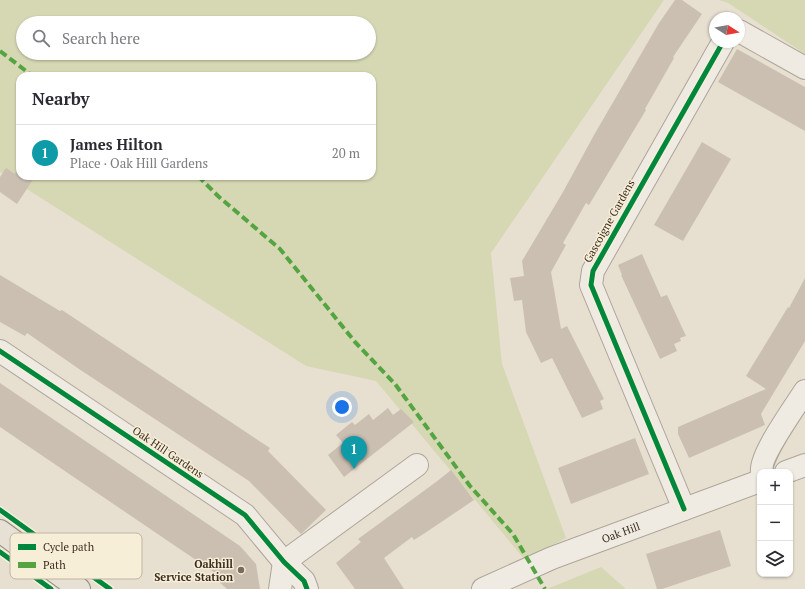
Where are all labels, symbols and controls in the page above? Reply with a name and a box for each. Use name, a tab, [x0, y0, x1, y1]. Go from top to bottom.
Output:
north arrow	[709, 12, 745, 48]
search box	[16, 16, 376, 60]
icon: search	[30, 27, 52, 49]
text: Search here	[62, 28, 140, 48]
text: Nearby	[32, 87, 90, 110]
text: James Hilton	[70, 134, 163, 154]
text: 1	[41, 144, 49, 162]
text: 20 m	[332, 144, 360, 162]
text: Place · Oak Hill Gardens	[70, 154, 208, 172]
street label: Gascoigne Gardens	[580, 177, 638, 265]
your location	[332, 397, 352, 417]
street label: Oak Hill Gardens	[130, 423, 206, 481]
pin: 1	[341, 436, 367, 469]
map controls	[757, 469, 793, 577]
button: +	[757, 469, 793, 505]
button: −	[757, 505, 793, 541]
street label: Oak Hill	[600, 519, 642, 546]
legend	[10, 533, 142, 579]
text: Cycle path	[43, 540, 95, 554]
button: layers	[757, 541, 793, 577]
place label: Oakhill Service Station	[154, 557, 233, 584]
text: Path	[43, 558, 66, 572]
marker: Oakhill Service Station	[236, 565, 246, 575]

